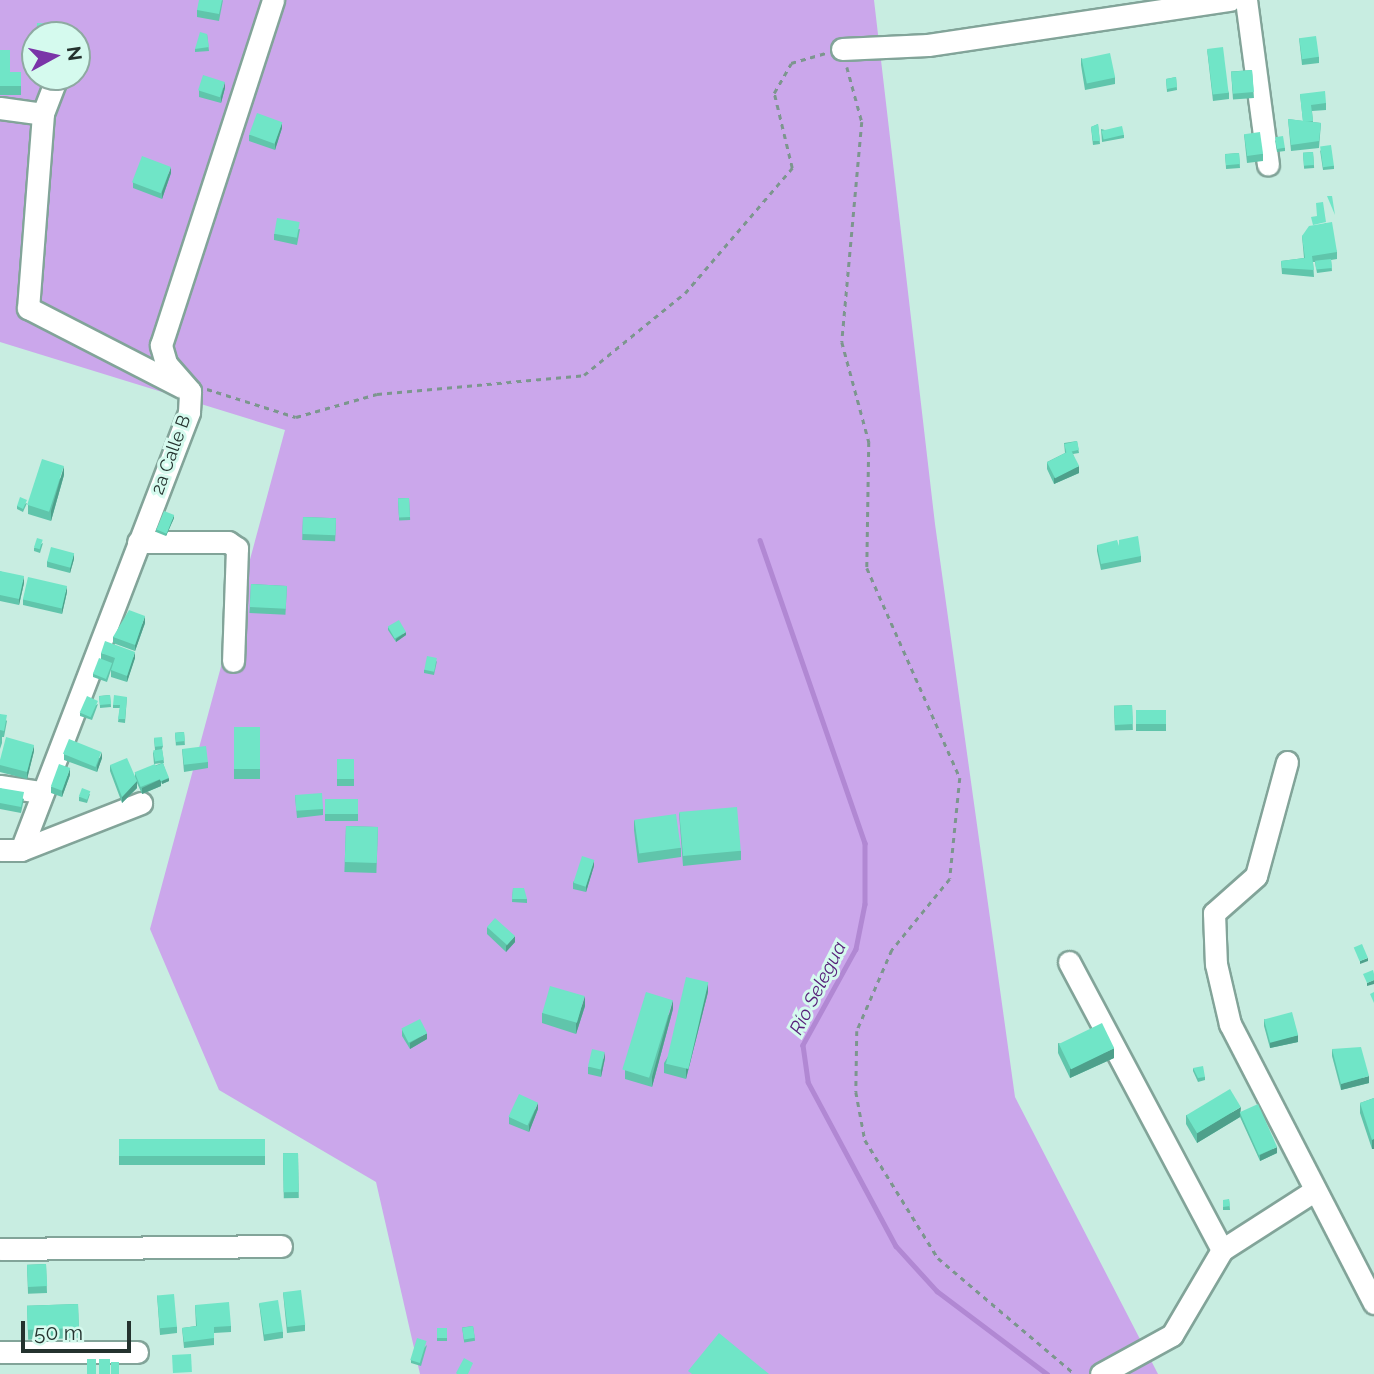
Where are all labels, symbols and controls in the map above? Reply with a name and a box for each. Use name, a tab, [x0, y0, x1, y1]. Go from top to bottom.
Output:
north arrow	[21, 21, 91, 91]
text: N	[63, 45, 87, 62]
street label: 2a Calle B	[147, 412, 195, 498]
water label: Río Selegua	[785, 938, 851, 1038]
scale bar	[24, 1308, 135, 1352]
text: 50 m	[34, 1320, 83, 1345]

